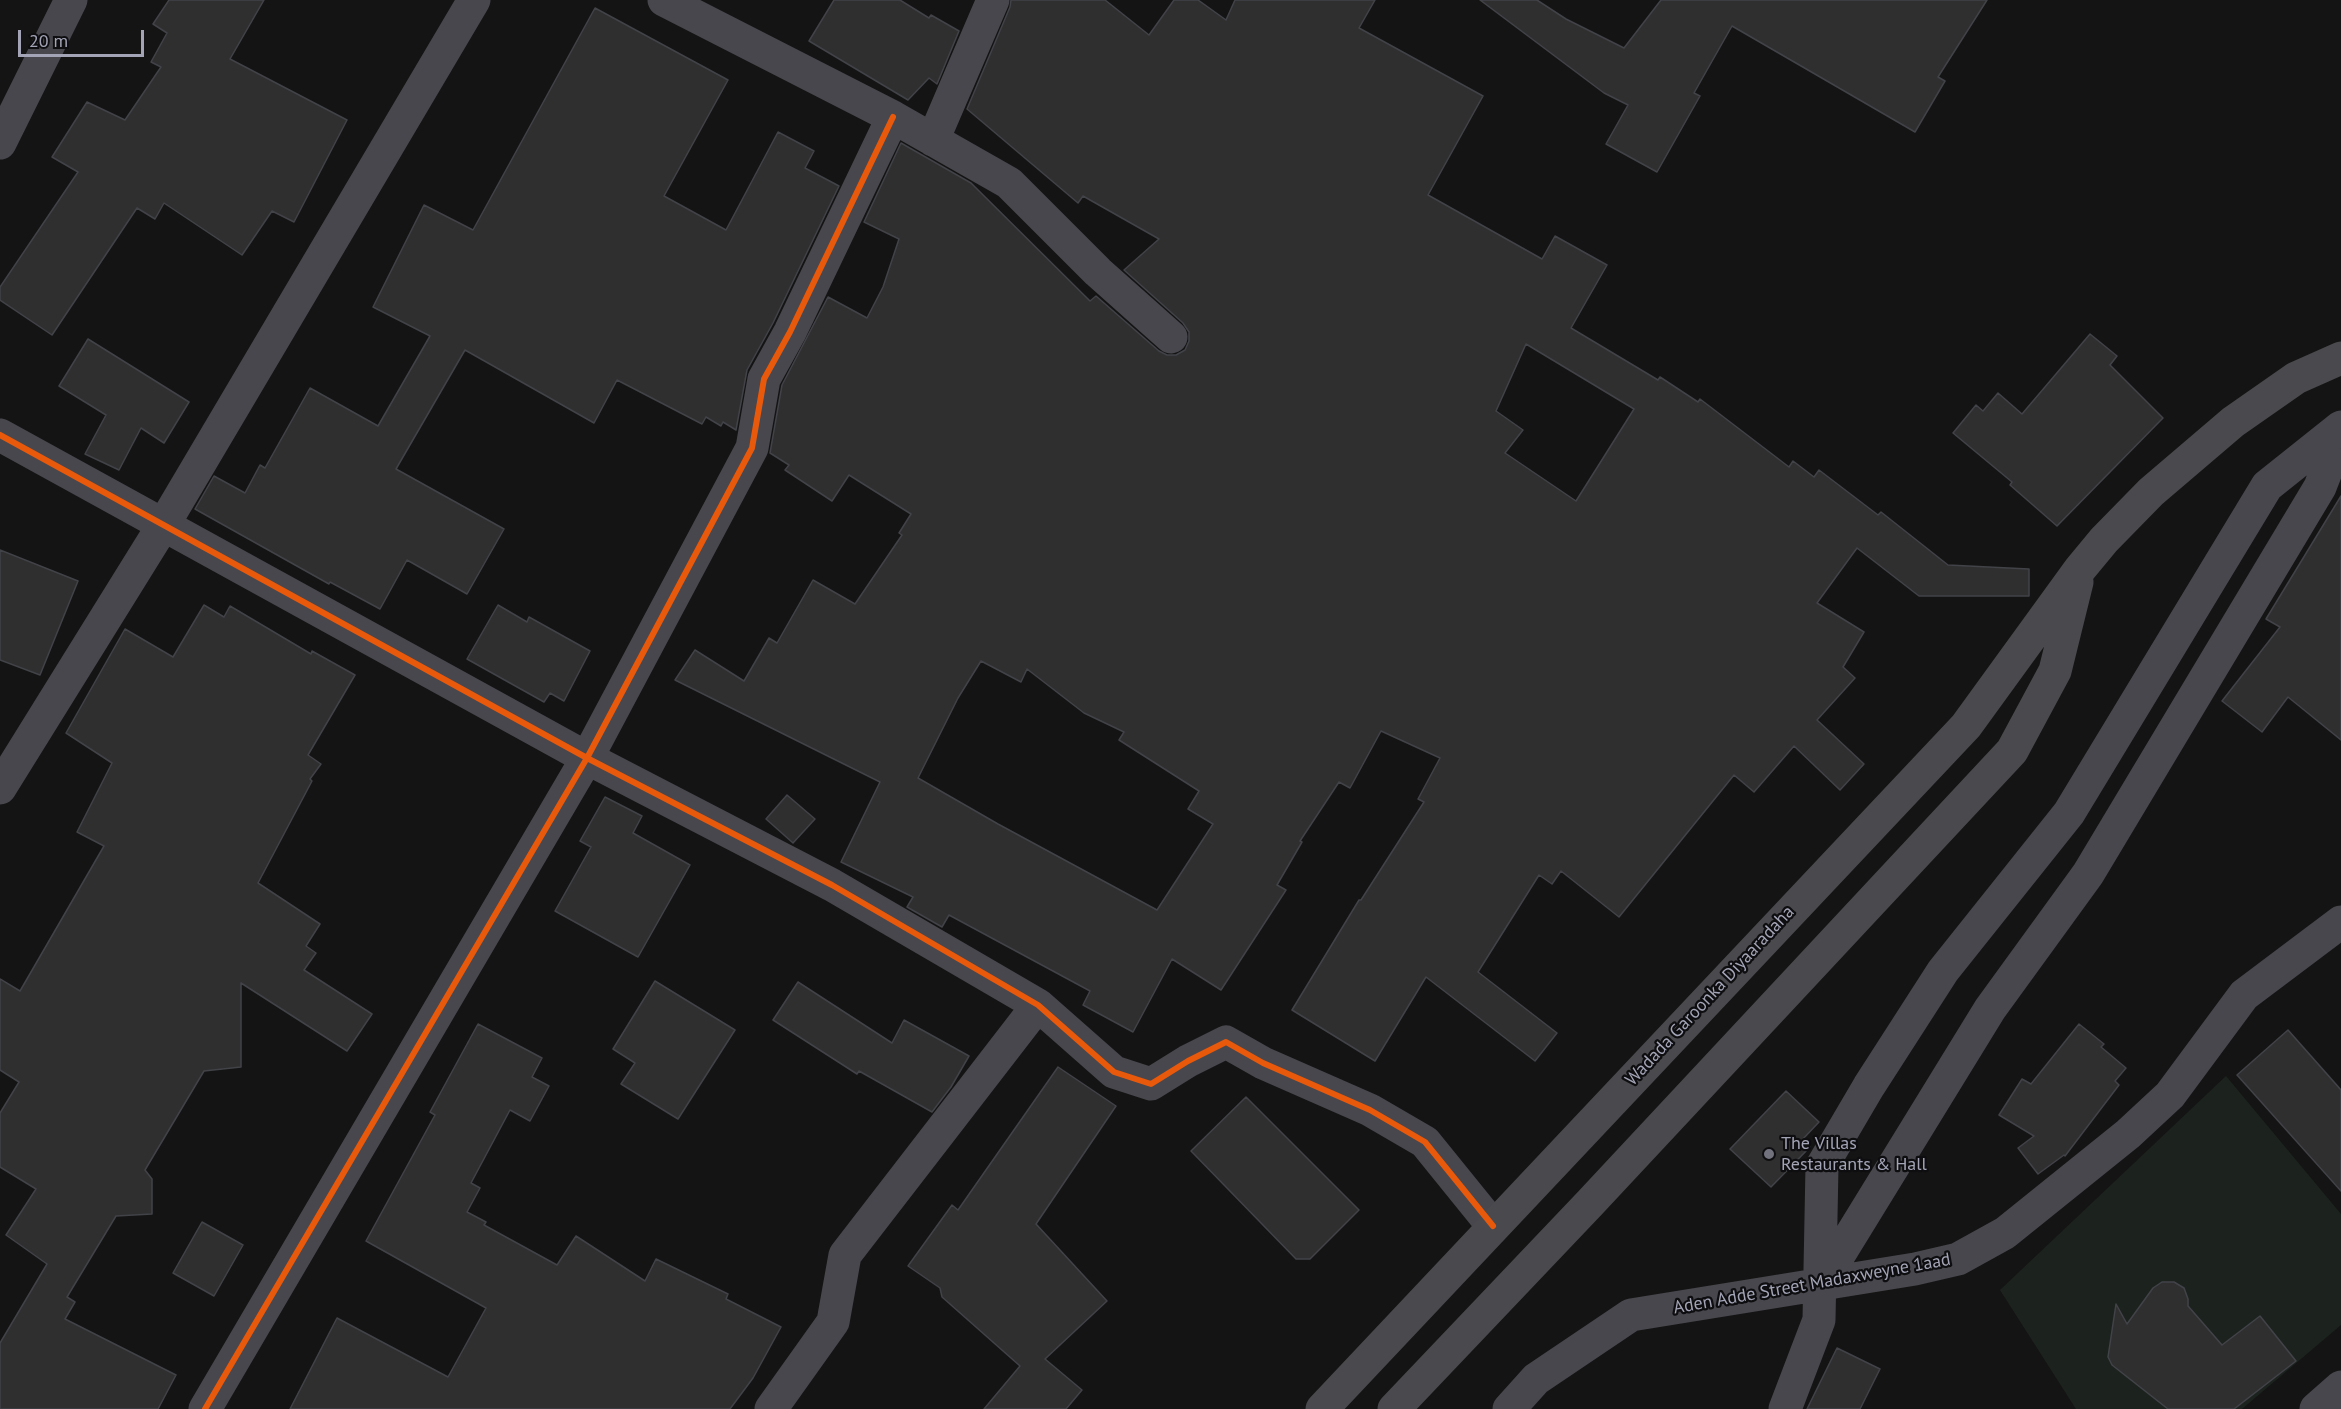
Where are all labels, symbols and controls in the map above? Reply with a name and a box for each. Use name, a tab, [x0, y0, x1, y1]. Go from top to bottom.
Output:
scale bar	[21, 18, 147, 56]
text: 20 m	[29, 29, 68, 52]
street label: Wadada Garoonka Diyaaradaha	[1621, 902, 1799, 1090]
place label: The Villas Restaurants & Hall	[1781, 1133, 1927, 1176]
marker: The Villas Restaurants & Hall	[1762, 1147, 1776, 1161]
street label: Aden Adde Street Madaxweyne 1aad	[1672, 1249, 1952, 1319]

